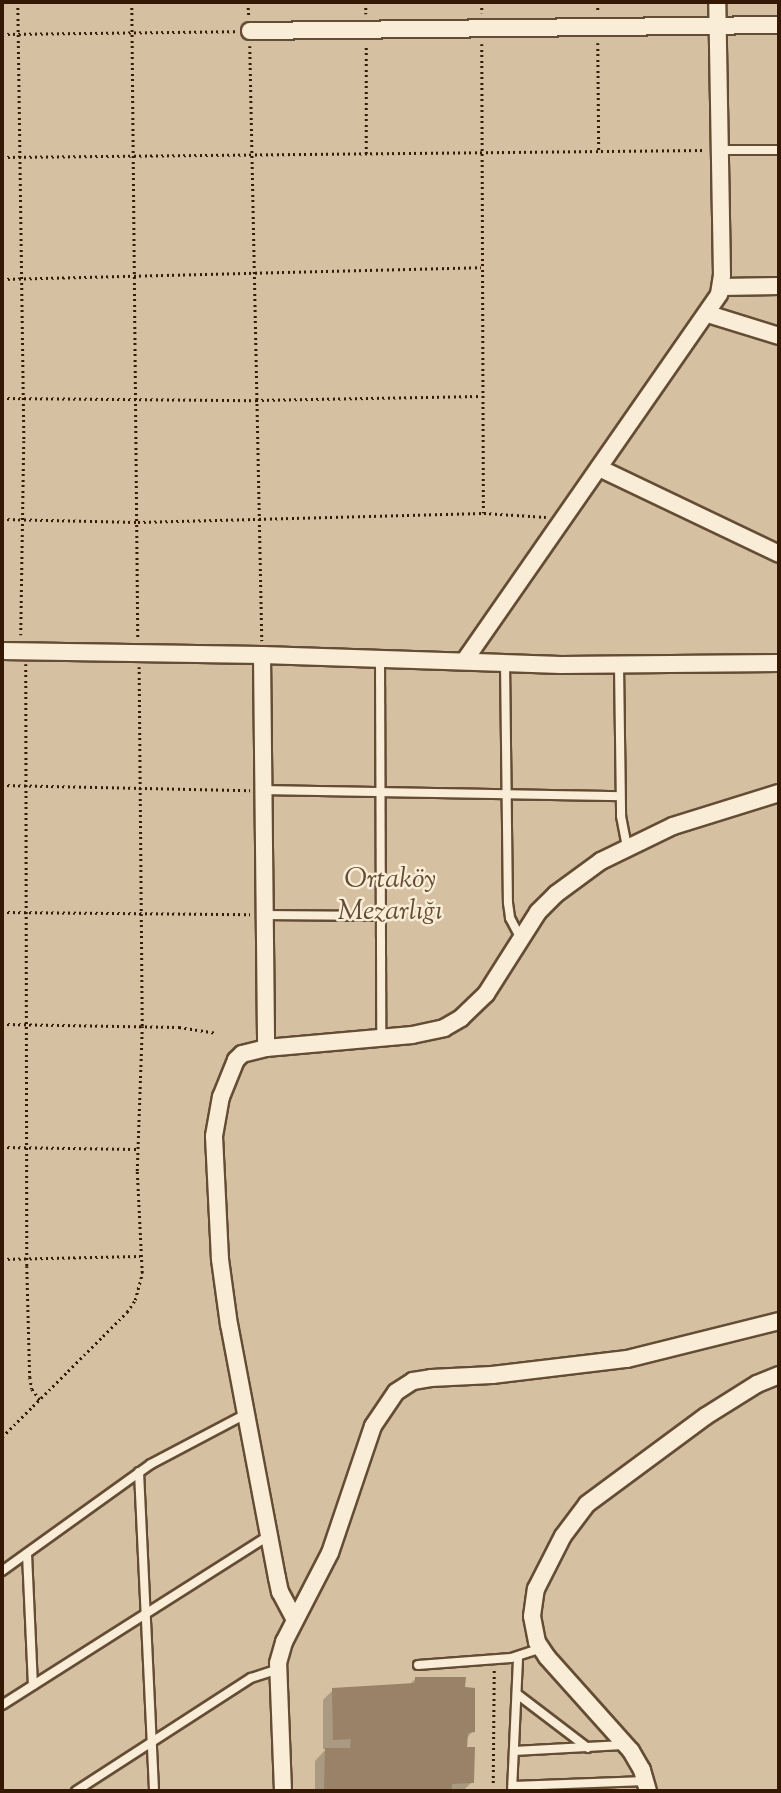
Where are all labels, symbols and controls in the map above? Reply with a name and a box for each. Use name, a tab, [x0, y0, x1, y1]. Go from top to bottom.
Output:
park label: Ortaköy Mezarlığı	[338, 863, 442, 929]

